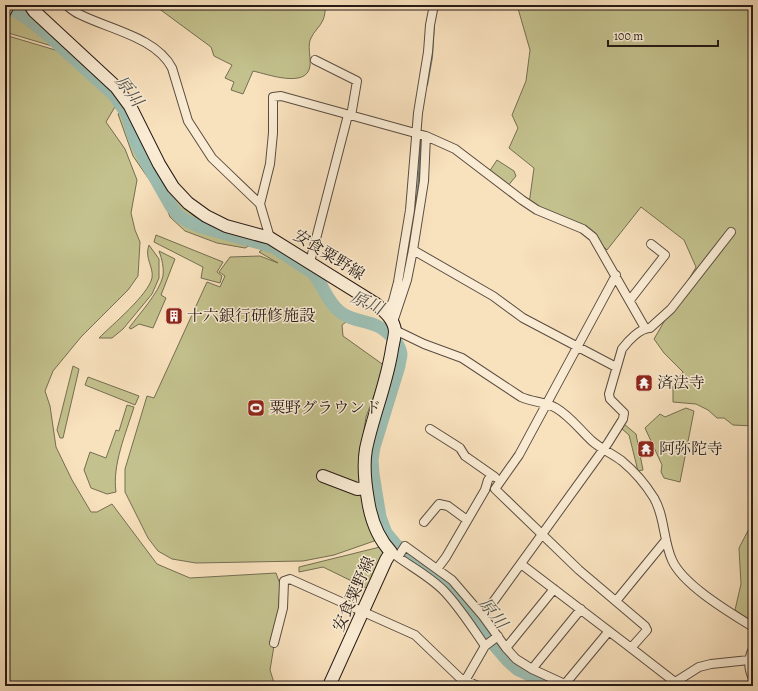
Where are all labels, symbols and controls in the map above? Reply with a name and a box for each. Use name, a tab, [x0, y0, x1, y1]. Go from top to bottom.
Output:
scale bar	[608, 22, 718, 48]
text: 100 m	[614, 28, 643, 44]
water label: 原川	[110, 71, 150, 113]
street label: 安食粟野線	[289, 224, 369, 286]
water label: 原川	[347, 286, 389, 321]
place label: 十六銀行研修施設	[187, 305, 315, 327]
building icon: 十六銀行研修施設	[164, 306, 184, 326]
place label: 済法寺	[657, 372, 705, 394]
temple icon: 済法寺	[634, 373, 654, 393]
place label: 粟野グラウンド	[269, 397, 381, 419]
sports icon: 粟野グラウンド	[246, 398, 266, 418]
place label: 阿弥陀寺	[659, 438, 723, 460]
temple icon: 阿弥陀寺	[636, 439, 656, 459]
street label: 安食粟野線	[328, 553, 380, 635]
water label: 原川	[473, 593, 514, 635]

